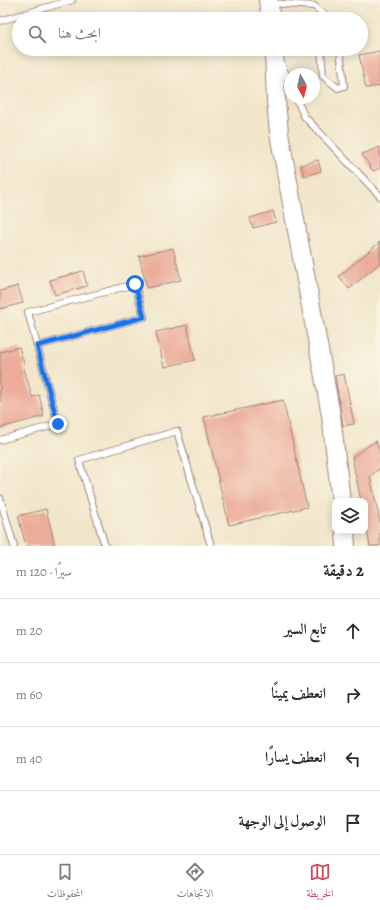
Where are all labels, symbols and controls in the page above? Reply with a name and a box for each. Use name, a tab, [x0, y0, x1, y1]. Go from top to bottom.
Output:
search box	[12, 12, 368, 56]
icon: search	[26, 23, 48, 45]
text: ابحث هنا	[58, 23, 101, 43]
north arrow	[284, 68, 320, 104]
route start	[126, 275, 144, 293]
route end	[49, 415, 67, 433]
map controls	[332, 498, 368, 534]
button: layers	[332, 498, 368, 534]
text: 2 دقيقة	[323, 559, 364, 582]
text: سيرًا · 120 m	[16, 563, 72, 580]
text: تابع السير	[284, 619, 326, 639]
icon: ahead	[342, 620, 364, 642]
text: 20 m	[16, 622, 43, 639]
text: انعطف يمينًا	[271, 683, 326, 703]
icon: right	[342, 684, 364, 706]
text: 60 m	[16, 686, 42, 703]
text: انعطف يسارًا	[265, 747, 326, 767]
icon: left	[342, 748, 364, 770]
text: 40 m	[16, 750, 42, 767]
text: الوصول إلى الوجهة	[239, 811, 326, 831]
icon: arrive	[342, 812, 364, 834]
tab: المحفوظات	[47, 861, 83, 904]
tab: الاتجاهات	[176, 861, 213, 904]
tab: الخريطة	[307, 861, 333, 904]

